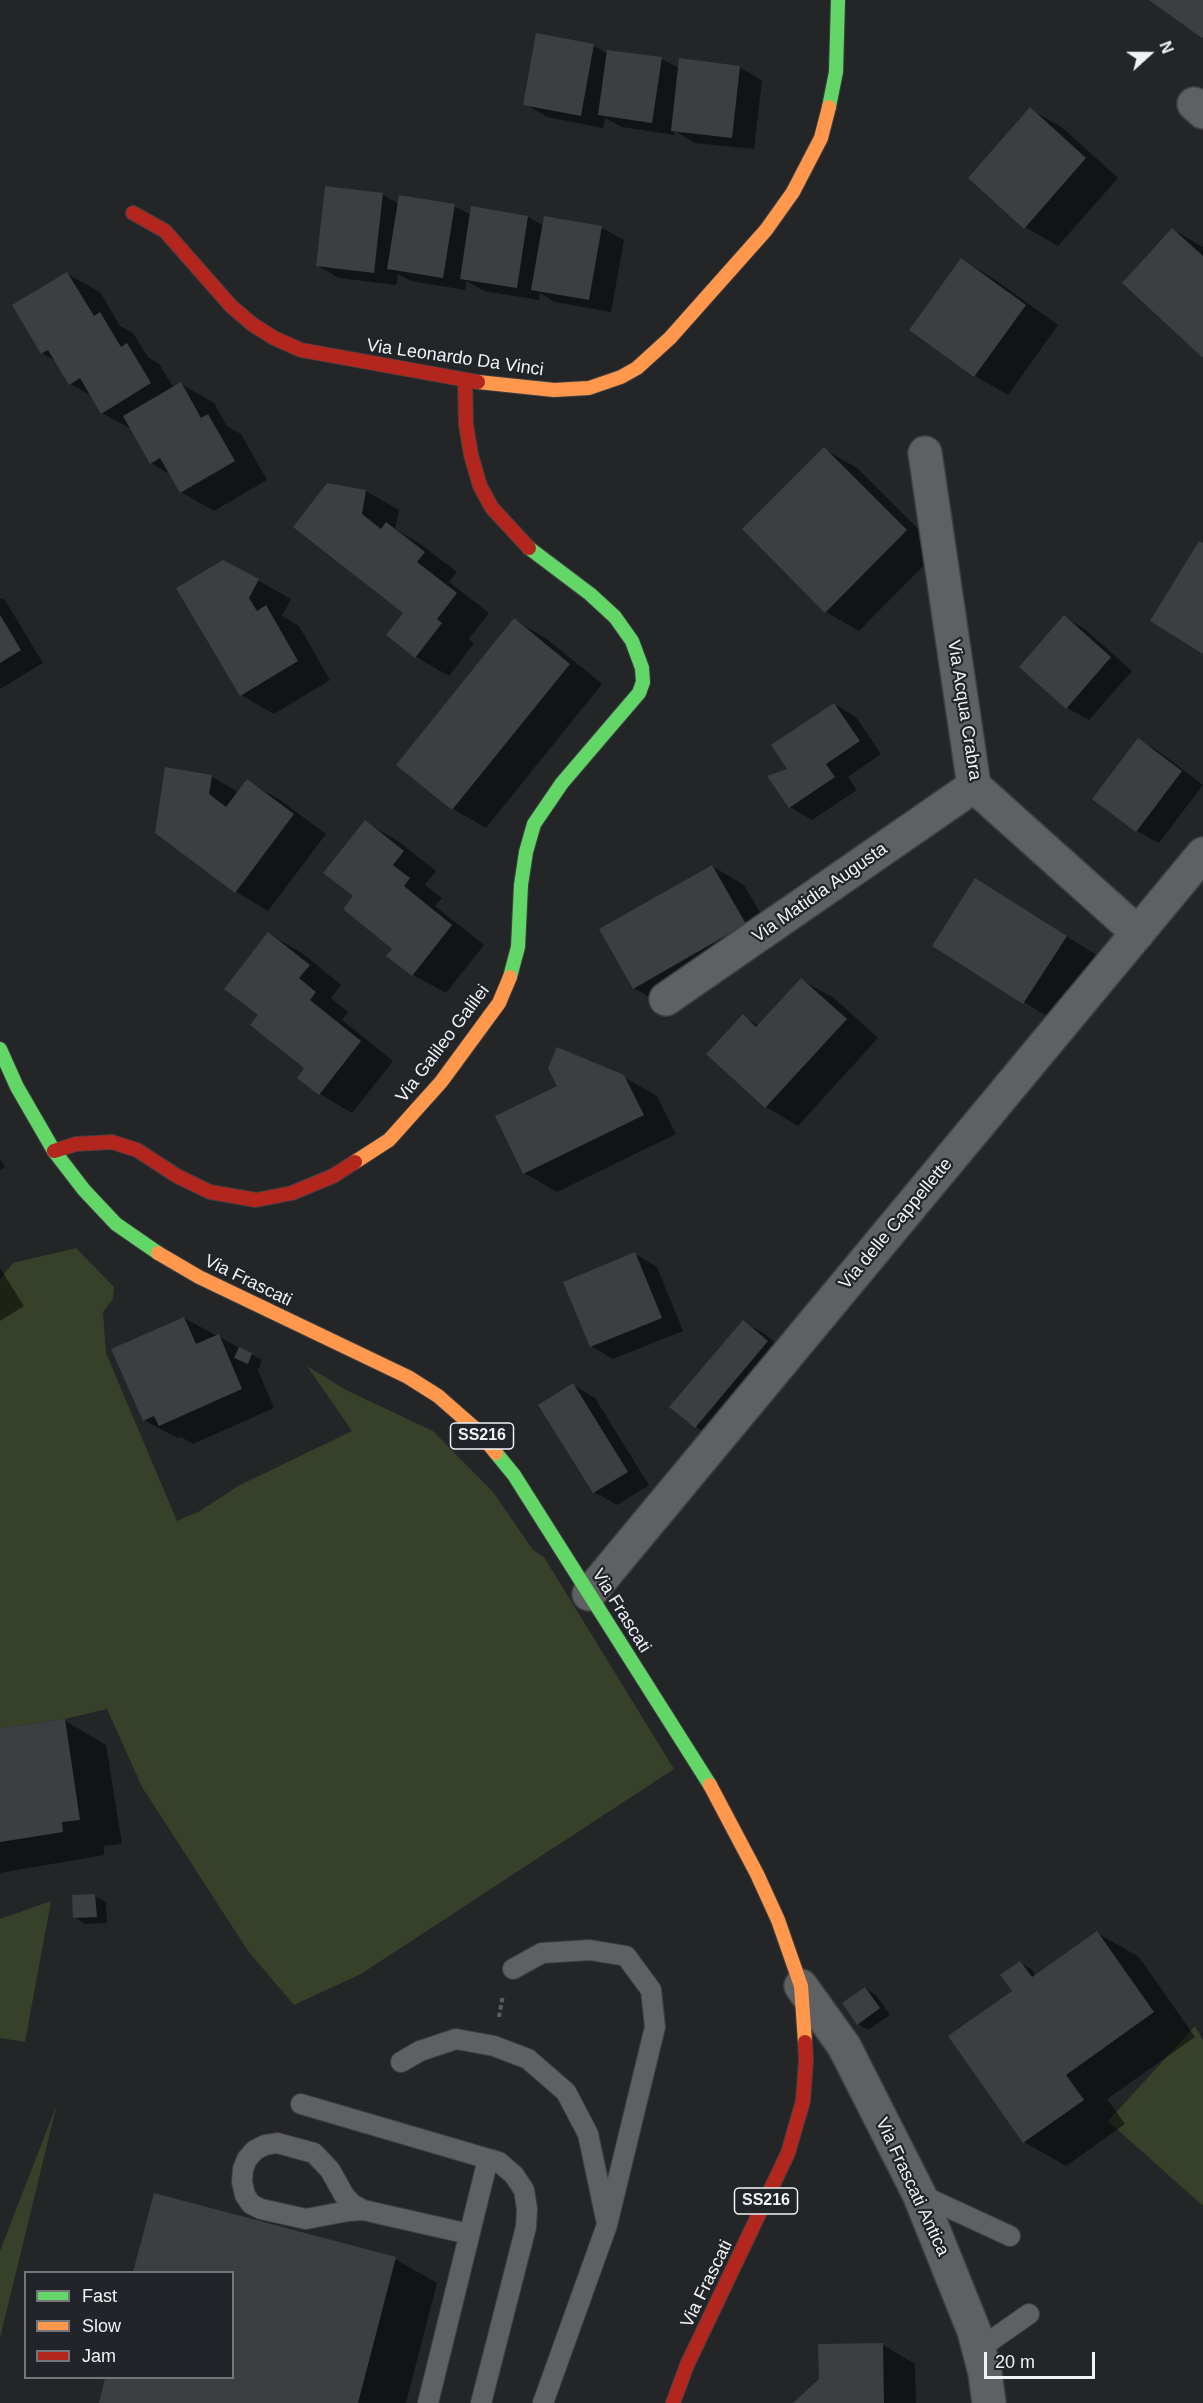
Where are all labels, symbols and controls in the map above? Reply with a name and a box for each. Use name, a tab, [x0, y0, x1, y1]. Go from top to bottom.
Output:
north arrow	[1119, 24, 1179, 84]
text: N	[1156, 39, 1176, 56]
street label: Via Leonardo Da Vinci	[365, 335, 545, 381]
street label: Via Acqua Crabra	[942, 638, 986, 782]
street label: Via Matidia Augusta	[748, 838, 892, 948]
street label: Via Galileo Galilei	[392, 981, 494, 1107]
street label: Via delle Cappellette	[835, 1154, 957, 1294]
street label: Via Frascati	[201, 1251, 295, 1311]
road number: SS216	[450, 1423, 514, 1449]
street label: Via Frascati	[587, 1565, 655, 1657]
street label: Via Frascati Antica	[871, 2115, 953, 2259]
road number: SS216	[734, 2188, 798, 2214]
street label: Via Frascati	[677, 2237, 737, 2331]
legend	[24, 2271, 234, 2379]
text: Fast	[82, 2286, 117, 2306]
text: Slow	[82, 2316, 121, 2336]
scale bar	[987, 2340, 1098, 2378]
text: Jam	[82, 2346, 116, 2366]
text: 20 m	[995, 2352, 1035, 2372]

